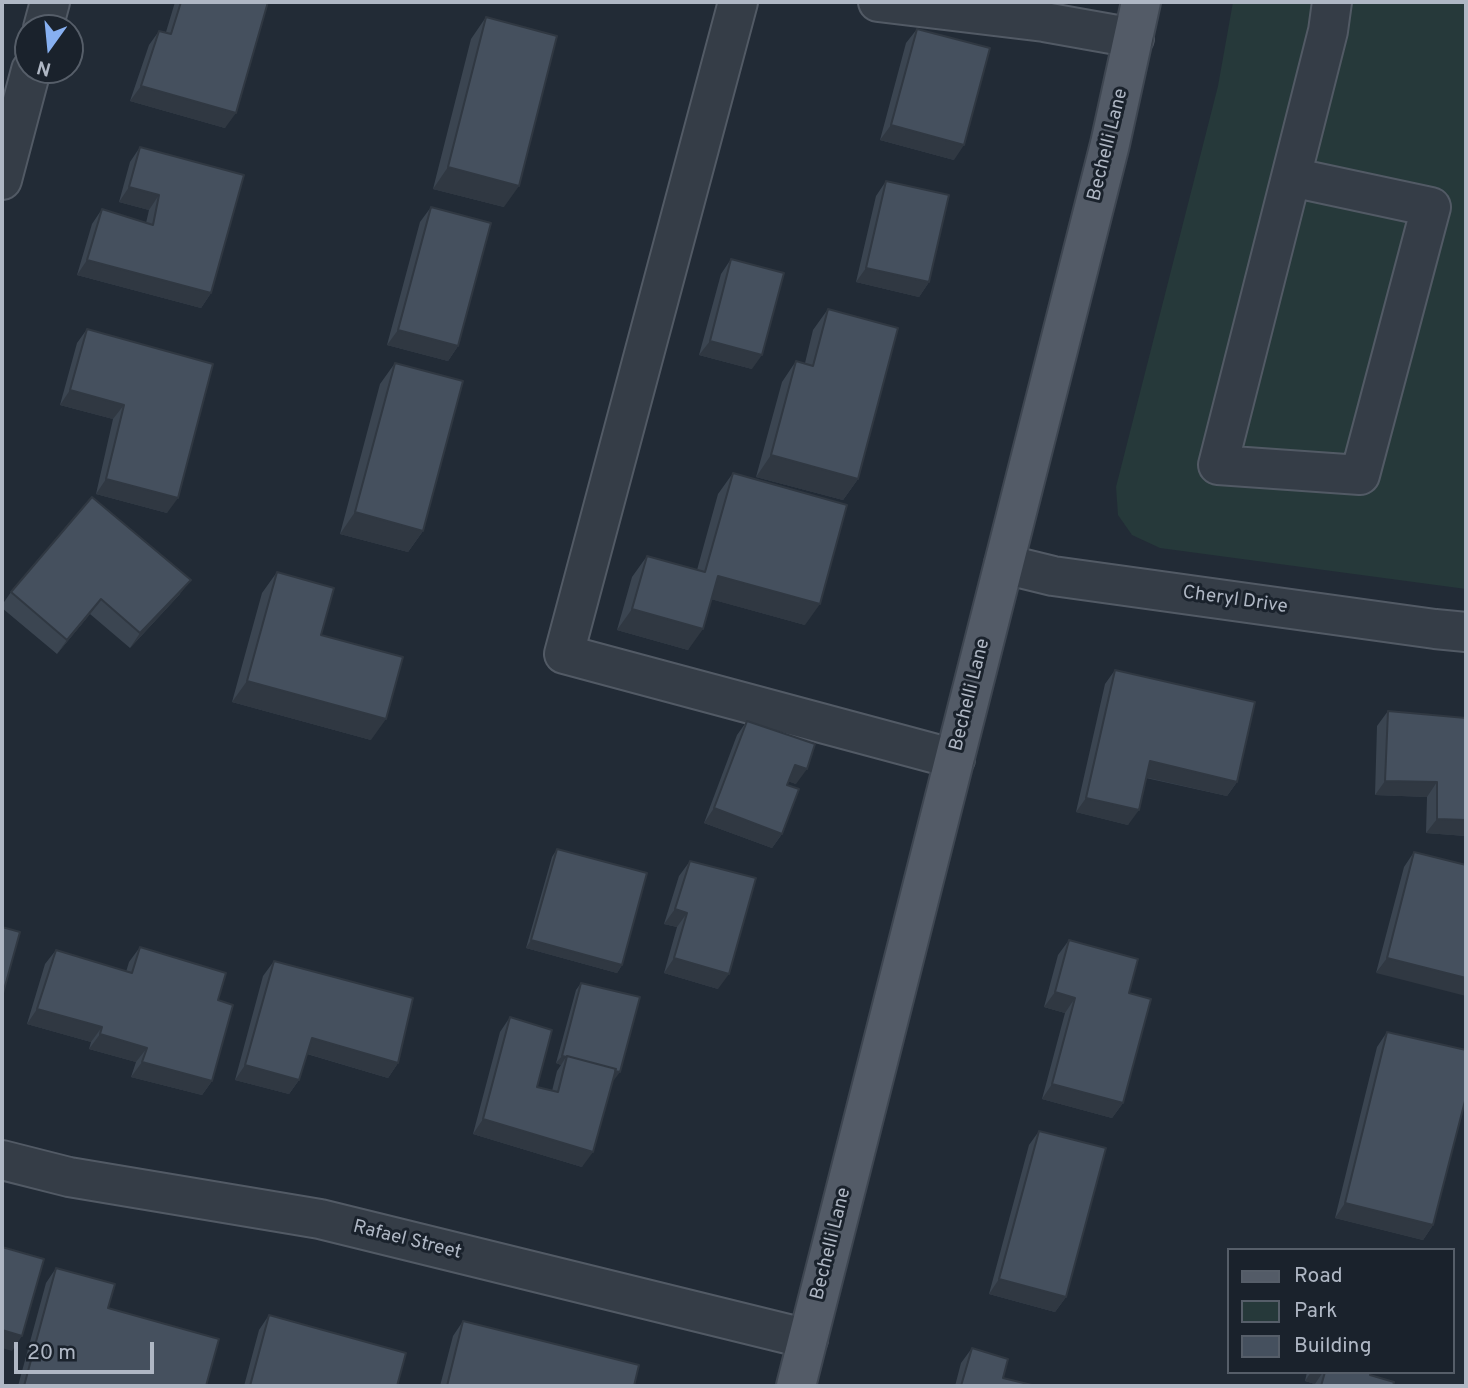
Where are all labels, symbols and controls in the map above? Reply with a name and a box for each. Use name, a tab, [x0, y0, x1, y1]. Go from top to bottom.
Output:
north arrow	[14, 14, 84, 84]
text: N	[34, 54, 54, 81]
street label: Bechelli Lane	[1084, 86, 1134, 204]
street label: Cheryl Drive	[1181, 582, 1289, 620]
street label: Bechelli Lane	[946, 636, 996, 754]
street label: Bechelli Lane	[807, 1185, 857, 1303]
street label: Rafael Street	[350, 1217, 464, 1265]
legend	[1226, 1248, 1454, 1374]
text: Road	[1294, 1263, 1343, 1290]
text: Park	[1294, 1298, 1337, 1325]
scale bar	[18, 1328, 158, 1372]
text: Building	[1294, 1333, 1372, 1360]
text: 20 m	[27, 1340, 76, 1367]

